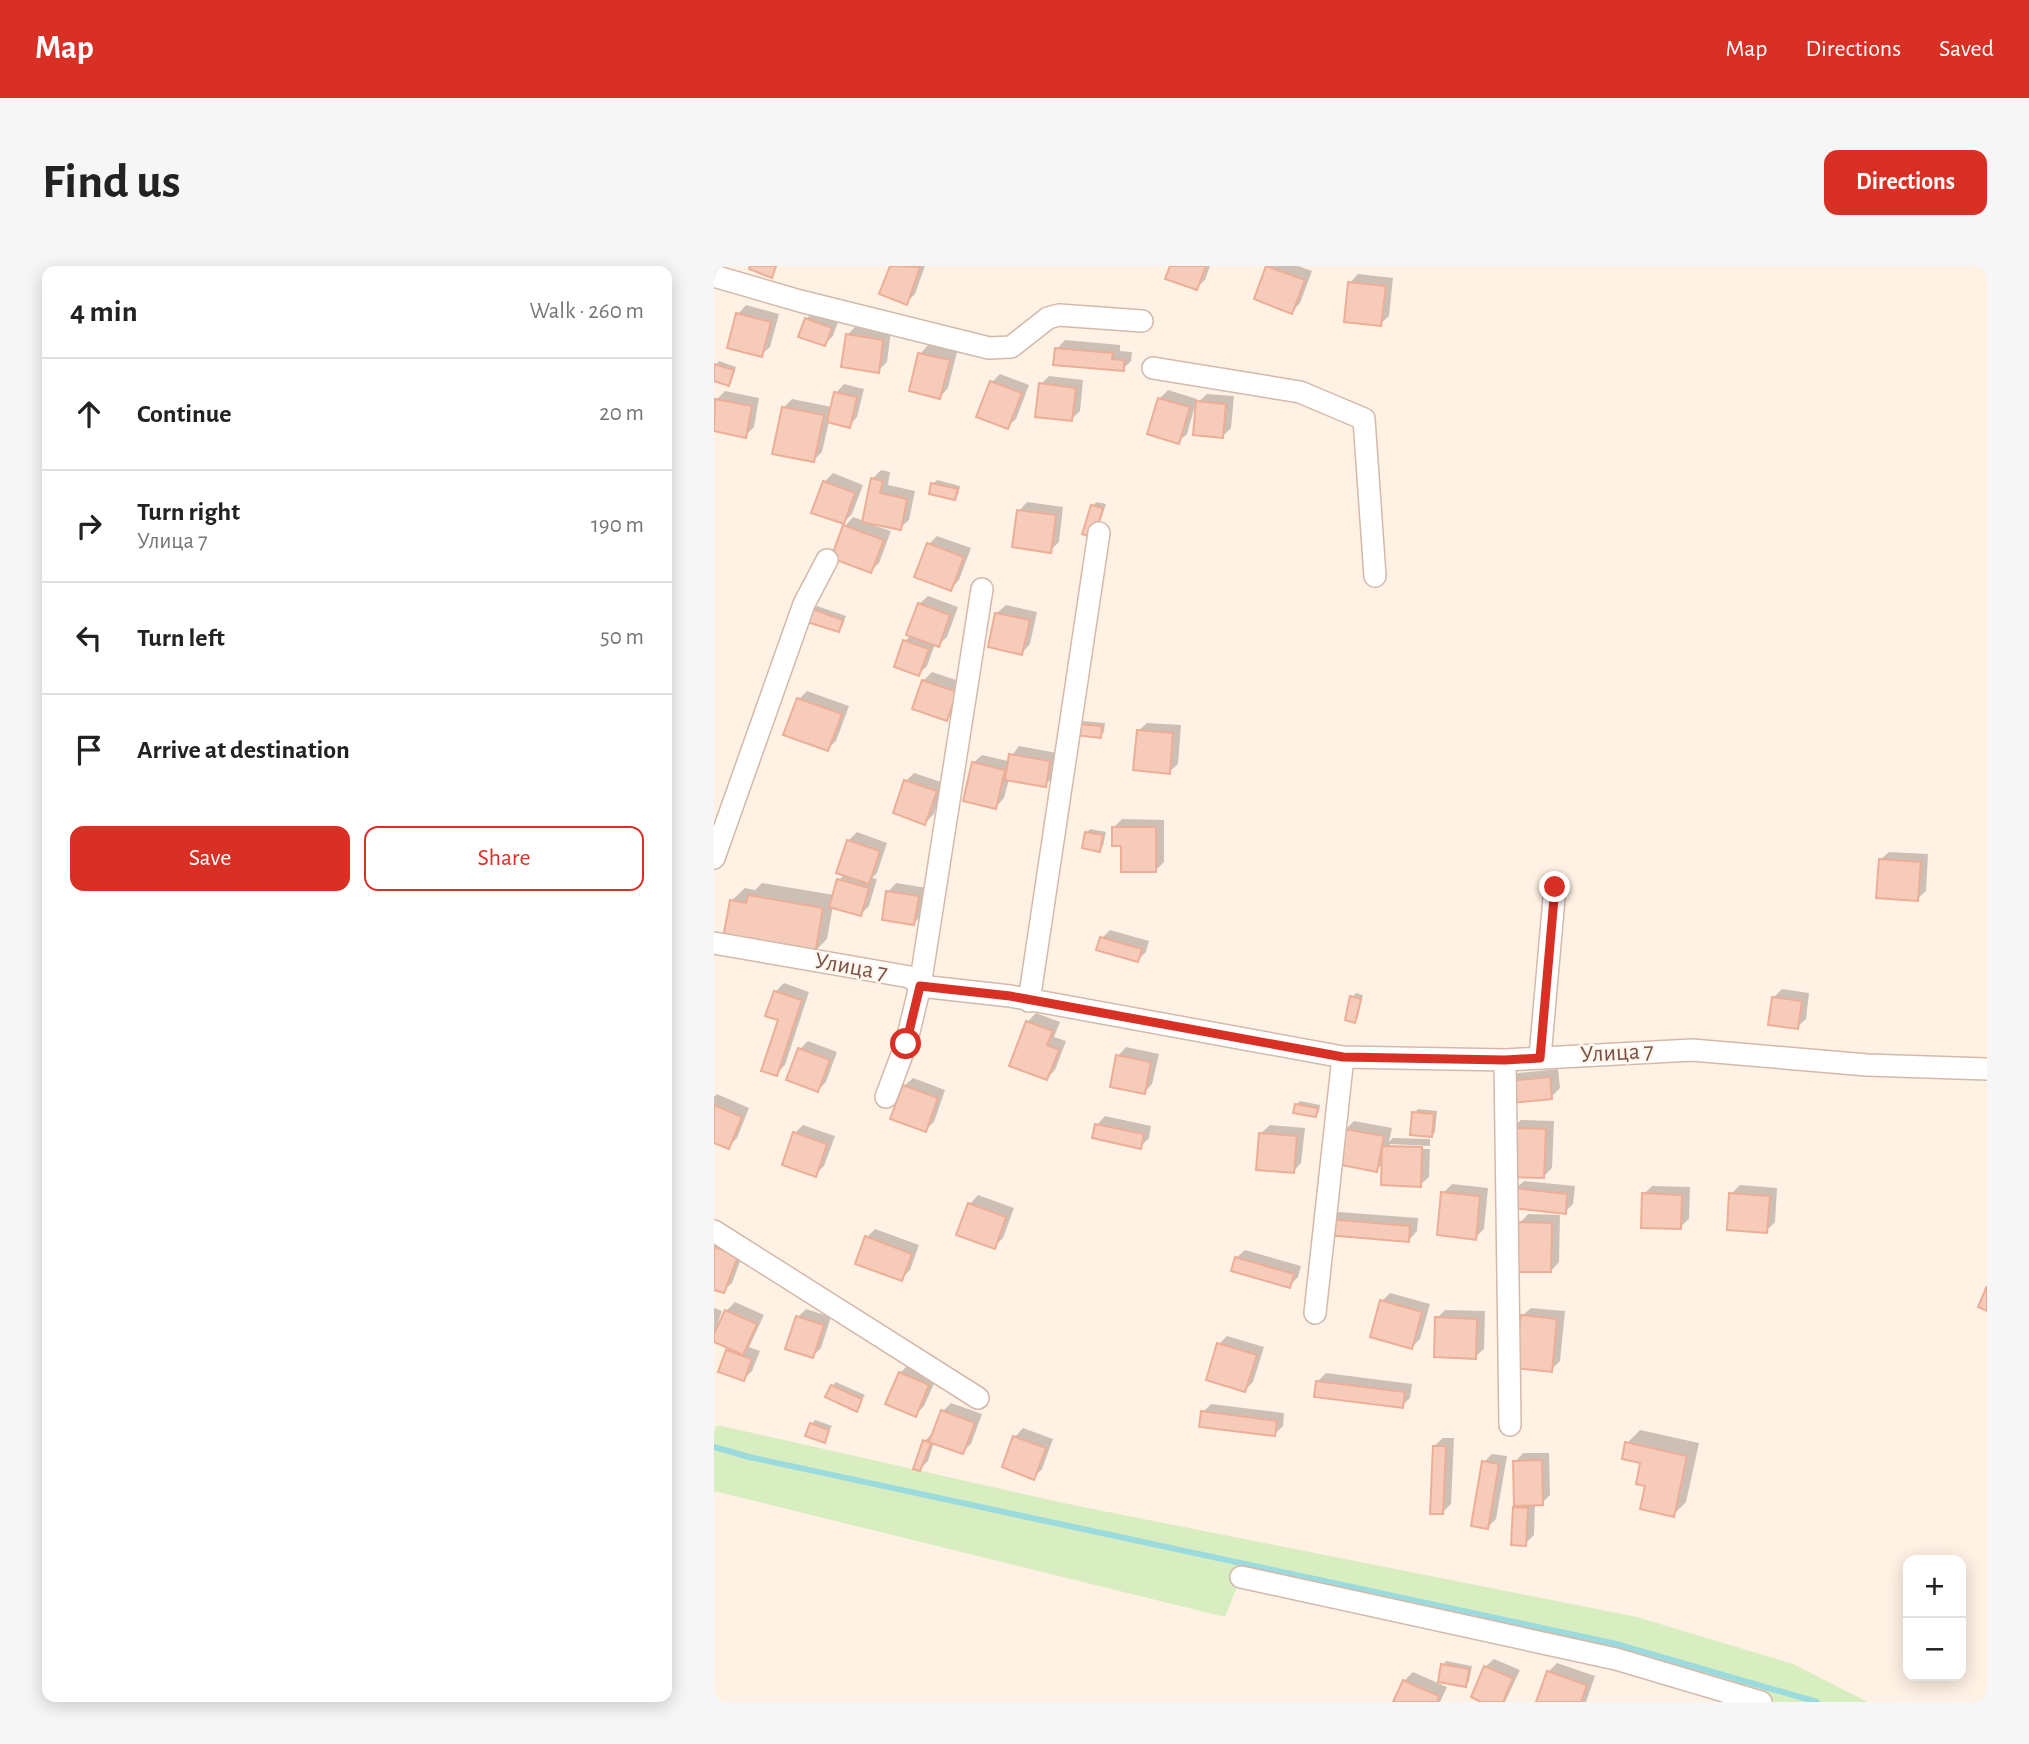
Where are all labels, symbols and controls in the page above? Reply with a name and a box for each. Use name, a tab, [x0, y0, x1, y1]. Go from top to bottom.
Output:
text: Map	[35, 32, 94, 65]
text: Map	[1725, 37, 1767, 61]
text: Directions	[1805, 37, 1901, 61]
text: Saved	[1939, 37, 1994, 61]
button: Directions	[1824, 150, 1987, 215]
text: Find us	[42, 158, 181, 207]
text: 4 min	[70, 297, 138, 327]
text: Walk · 260 m	[529, 300, 644, 323]
icon: ahead	[70, 395, 108, 433]
text: Continue	[137, 401, 232, 427]
text: 20 m	[599, 402, 644, 425]
text: Turn right	[137, 499, 240, 525]
icon: right	[70, 507, 108, 545]
text: 190 m	[591, 514, 644, 537]
text: Улица 7	[137, 530, 208, 553]
icon: left	[70, 619, 108, 657]
text: Turn left	[137, 625, 225, 651]
text: 50 m	[600, 626, 644, 649]
icon: arrive	[70, 731, 108, 769]
text: Arrive at destination	[137, 737, 350, 763]
button: Save	[70, 826, 350, 891]
button: Share	[364, 826, 644, 891]
route end	[1539, 871, 1570, 902]
street label: Улица 7	[813, 949, 889, 985]
route start	[890, 1028, 921, 1059]
street label: Улица 7	[1580, 1039, 1654, 1067]
map controls	[1903, 1555, 1966, 1681]
button: +	[1903, 1555, 1966, 1618]
button: −	[1903, 1618, 1966, 1681]

